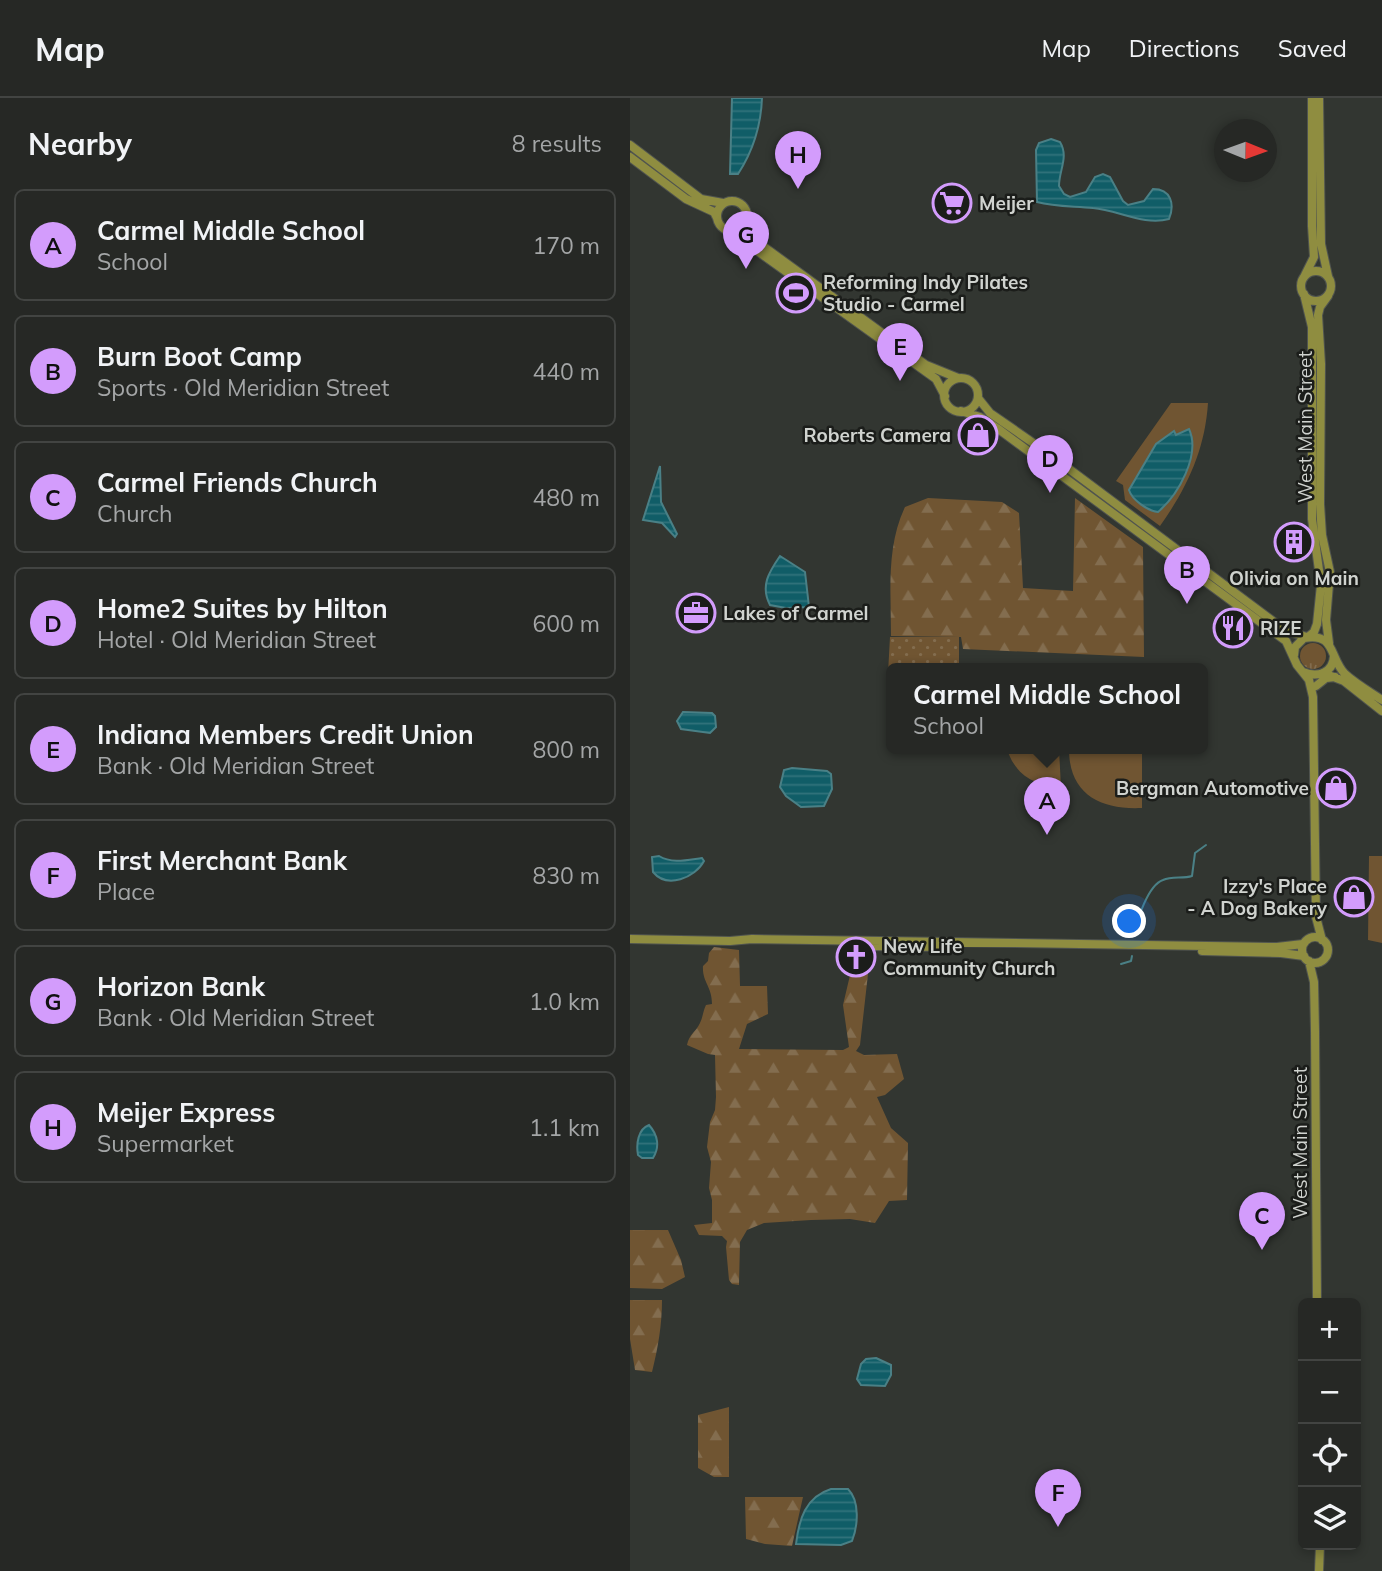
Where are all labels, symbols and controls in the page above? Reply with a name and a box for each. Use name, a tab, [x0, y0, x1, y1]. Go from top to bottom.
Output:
text: Map	[35, 28, 105, 69]
text: Map	[1041, 33, 1091, 63]
text: Directions	[1129, 33, 1240, 63]
text: Saved	[1278, 33, 1347, 63]
north arrow	[1214, 119, 1277, 182]
text: Nearby	[28, 125, 132, 163]
text: 8 results	[512, 129, 602, 158]
pin: H	[775, 131, 821, 189]
supermarket icon: Meijer	[931, 182, 973, 224]
place label: Meijer	[979, 191, 1034, 215]
pin: G	[723, 211, 769, 269]
text: Carmel Middle School	[97, 214, 365, 247]
text: A	[44, 231, 62, 260]
text: 170 m	[532, 231, 600, 260]
text: School	[97, 247, 168, 276]
place label: Reforming Indy Pilates Studio - Carmel	[823, 270, 1028, 316]
sports icon: Reforming Indy Pilates Studio - Carmel	[775, 272, 817, 314]
pin: E	[877, 323, 923, 381]
text: Burn Boot Camp	[97, 340, 302, 373]
street label: West Main Street	[1293, 351, 1317, 503]
text: B	[45, 357, 61, 386]
text: 440 m	[532, 357, 600, 386]
text: Sports · Old Meridian Street	[97, 373, 389, 402]
shop icon: Roberts Camera	[957, 414, 999, 456]
place label: Roberts Camera	[803, 423, 951, 447]
pin: D	[1027, 435, 1073, 493]
text: Carmel Friends Church	[97, 466, 378, 499]
text: C	[45, 483, 61, 512]
text: 480 m	[532, 483, 600, 512]
text: Church	[97, 499, 173, 528]
building icon: Olivia on Main	[1273, 521, 1315, 563]
pin: B	[1164, 546, 1210, 604]
place label: Olivia on Main	[1229, 566, 1359, 590]
text: Home2 Suites by Hilton	[97, 592, 388, 625]
office icon: Lakes of Carmel	[675, 592, 717, 634]
place label: Lakes of Carmel	[723, 601, 869, 625]
restaurant icon: RIZE	[1212, 607, 1254, 649]
text: D	[44, 609, 62, 638]
text: 600 m	[532, 609, 600, 638]
place label: RIZE	[1260, 616, 1302, 640]
text: Hotel · Old Meridian Street	[97, 625, 376, 654]
popup	[886, 663, 1208, 754]
text: Carmel Middle School	[913, 678, 1181, 711]
text: School	[913, 711, 984, 740]
text: Indiana Members Credit Union	[97, 718, 474, 751]
text: E	[46, 735, 60, 764]
text: 800 m	[532, 735, 600, 764]
text: Bank · Old Meridian Street	[97, 751, 374, 780]
shop icon: Bergman Automotive	[1315, 767, 1357, 809]
place label: Bergman Automotive	[1116, 776, 1309, 800]
pin: A	[1024, 777, 1070, 835]
text: First Merchant Bank	[97, 844, 347, 877]
text: F	[46, 861, 60, 890]
text: 830 m	[532, 861, 600, 890]
place label: Izzy's Place - A Dog Bakery	[1187, 874, 1328, 920]
shop icon: Izzy's Place - A Dog Bakery	[1333, 876, 1375, 918]
text: Place	[97, 877, 155, 906]
your location	[1112, 904, 1146, 938]
place label: New Life Community Church	[883, 934, 1056, 980]
church icon: New Life Community Church	[835, 936, 877, 978]
text: Horizon Bank	[97, 970, 265, 1003]
text: G	[44, 987, 62, 1016]
text: 1.0 km	[529, 987, 600, 1016]
text: Bank · Old Meridian Street	[97, 1003, 374, 1032]
street label: West Main Street	[1288, 1067, 1312, 1219]
text: Meijer Express	[97, 1096, 275, 1129]
text: H	[44, 1113, 62, 1142]
text: 1.1 km	[529, 1113, 600, 1142]
text: Supermarket	[97, 1129, 234, 1158]
pin: C	[1239, 1192, 1285, 1250]
map controls	[1298, 1298, 1361, 1550]
button: +	[1298, 1298, 1361, 1361]
button: −	[1298, 1361, 1361, 1424]
button: locate	[1298, 1424, 1361, 1487]
pin: F	[1035, 1469, 1081, 1527]
button: layers	[1298, 1487, 1361, 1550]

